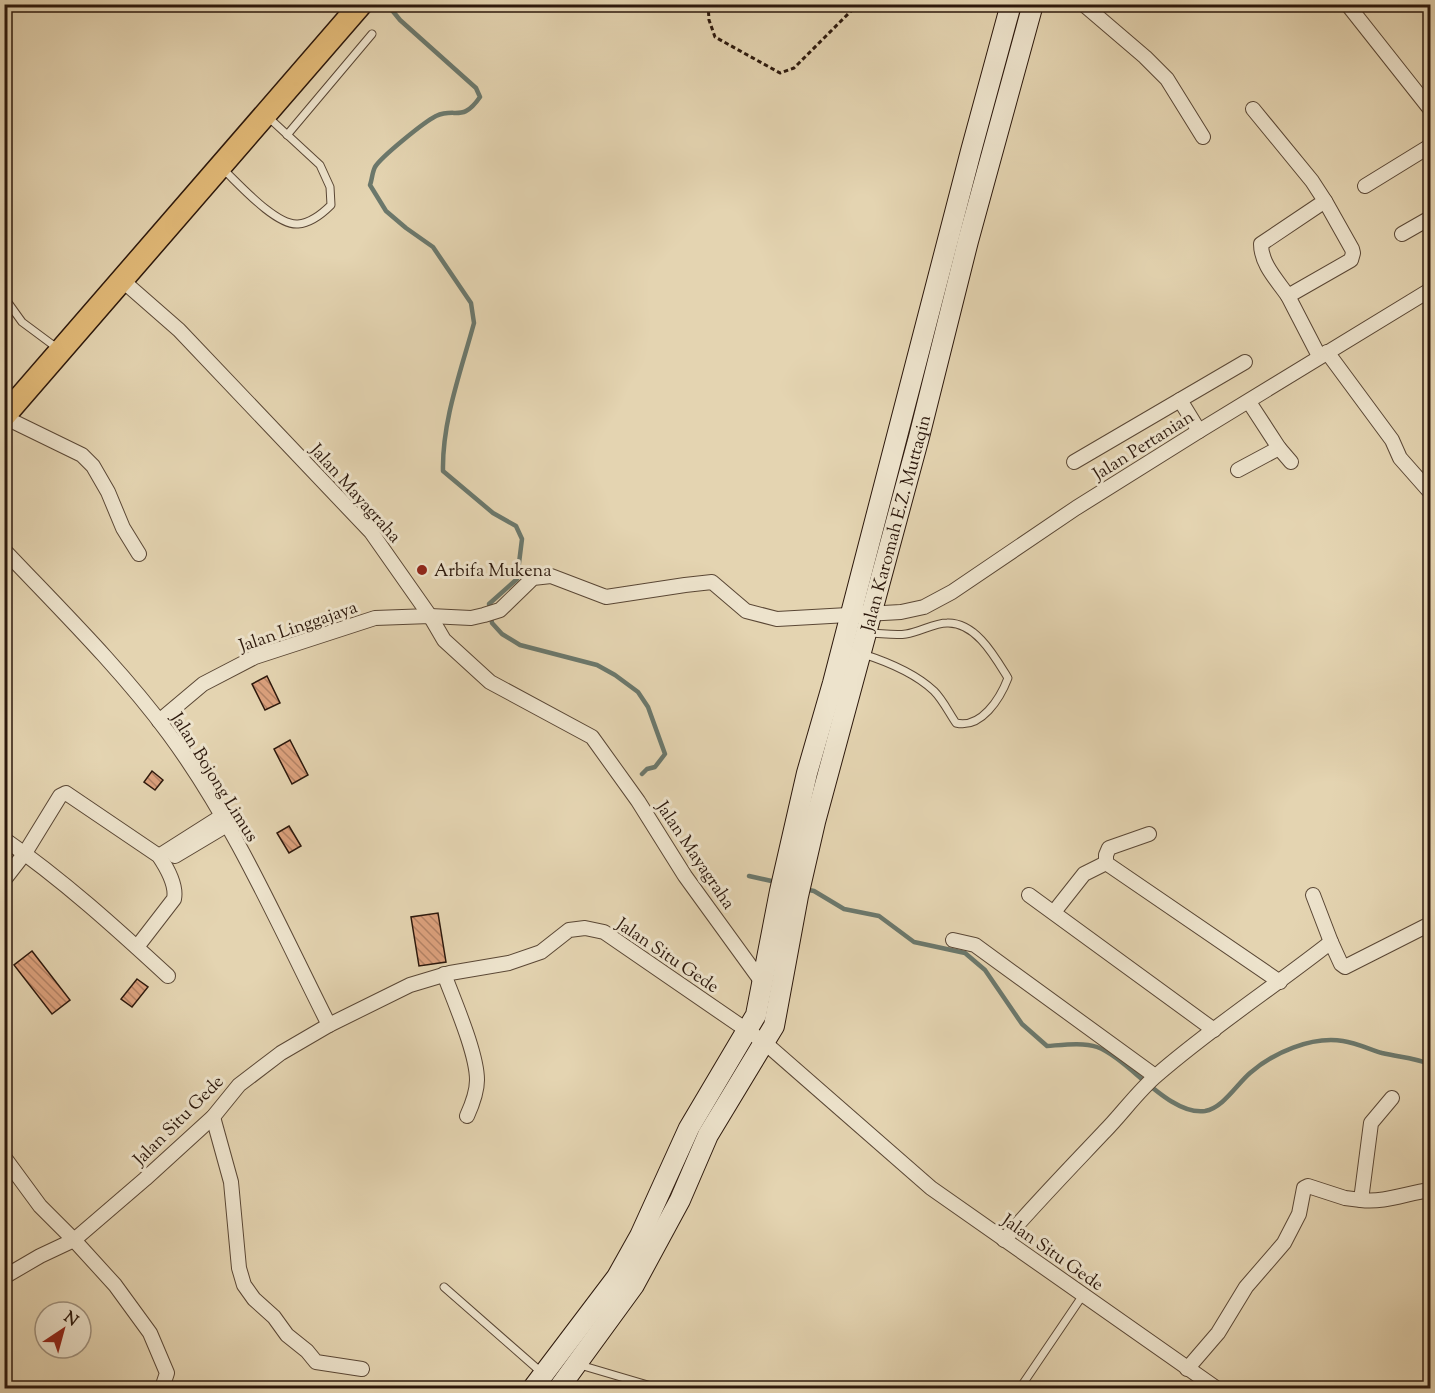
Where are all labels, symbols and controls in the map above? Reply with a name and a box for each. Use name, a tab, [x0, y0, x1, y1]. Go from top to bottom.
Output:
street label: Jalan Pertanian	[1088, 405, 1200, 489]
street label: Jalan Karomah E.Z. Muttaqin	[856, 412, 939, 636]
street label: Jalan Mayagraha	[302, 438, 406, 550]
place label: Arbifa Mukena	[434, 559, 552, 585]
marker: Arbifa Mukena	[415, 563, 429, 577]
street label: Jalan Linggajaya	[235, 595, 361, 661]
street label: Jalan Bojong Limus	[162, 707, 264, 848]
street label: Jalan Mayagraha	[648, 796, 740, 915]
street label: Jalan Situ Gede	[609, 912, 723, 1001]
street label: Jalan Situ Gede	[127, 1070, 231, 1173]
street label: Jalan Situ Gede	[995, 1208, 1108, 1298]
north arrow	[33, 1300, 93, 1360]
text: N	[58, 1307, 82, 1333]

